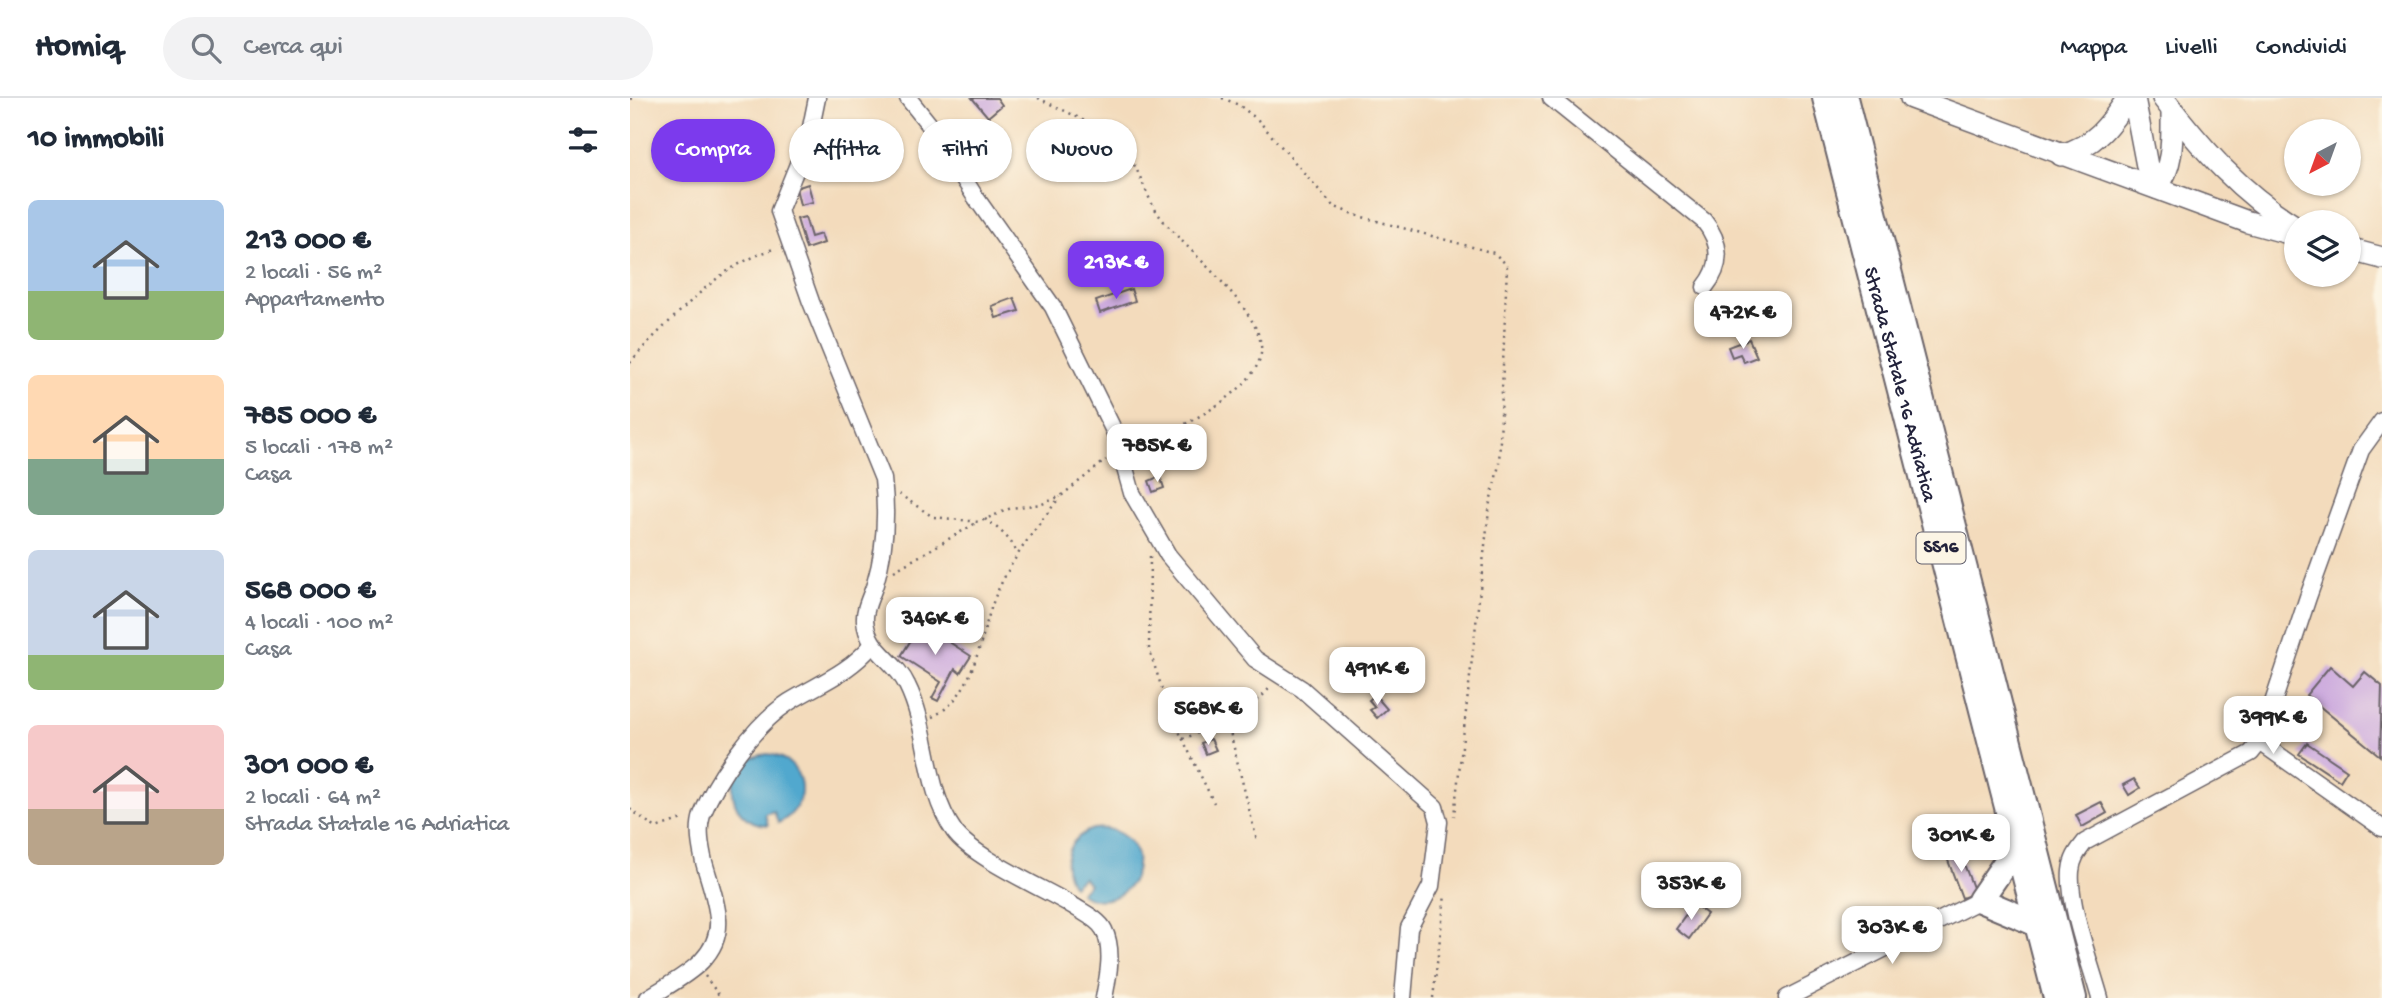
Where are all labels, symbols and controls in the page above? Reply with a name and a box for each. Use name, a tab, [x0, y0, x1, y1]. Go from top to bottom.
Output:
search box	[163, 17, 653, 80]
text: Homiq	[35, 29, 121, 67]
icon: search	[187, 29, 225, 67]
text: Cerca qui	[243, 33, 343, 64]
text: Mappa	[2060, 34, 2127, 63]
text: Livelli	[2165, 34, 2218, 63]
text: Condividi	[2256, 34, 2347, 63]
chip: Compra	[651, 119, 775, 182]
chip: Affitta	[789, 119, 904, 182]
chip: Filtri	[918, 119, 1012, 182]
chip: Nuovo	[1026, 119, 1137, 182]
north arrow	[2284, 119, 2361, 196]
map controls	[2284, 119, 2361, 287]
icon: filters	[564, 121, 602, 159]
text: 10 immobili	[28, 123, 164, 158]
button: layers	[2284, 210, 2361, 287]
text: 213 000 €	[245, 225, 371, 260]
icon: home	[84, 228, 168, 312]
pin: 213K €	[1059, 242, 1173, 301]
text: 213K €	[1084, 250, 1148, 277]
text: 2 locali · 56 m²	[245, 260, 382, 287]
street label: Strada Statale 16 Adriatica	[1856, 265, 1941, 506]
text: Appartamento	[245, 287, 385, 314]
pin: 472K €	[1686, 292, 1800, 351]
text: 472K €	[1710, 300, 1776, 327]
text: 785 000 €	[245, 400, 376, 435]
icon: home	[84, 403, 168, 487]
pin: 785K €	[1100, 424, 1214, 484]
text: 785K €	[1123, 433, 1191, 460]
text: 5 locali · 178 m²	[245, 435, 393, 462]
text: Casa	[245, 462, 291, 489]
road number: SS16	[1916, 533, 1966, 564]
text: 568 000 €	[245, 575, 376, 610]
icon: home	[84, 578, 168, 662]
pin: 346K €	[878, 598, 992, 657]
text: 346K €	[902, 606, 968, 633]
text: 4 locali · 100 m²	[245, 610, 393, 637]
text: Casa	[245, 637, 291, 664]
pin: 491K €	[1320, 648, 1434, 707]
text: 491K €	[1345, 656, 1409, 683]
pin: 568K €	[1151, 688, 1265, 747]
text: 568K €	[1174, 696, 1242, 723]
pin: 399K €	[2216, 696, 2330, 756]
text: 399K €	[2240, 705, 2306, 732]
text: 301 000 €	[245, 750, 373, 785]
icon: home	[84, 753, 168, 837]
text: 2 locali · 64 m²	[245, 785, 381, 812]
text: Strada Statale 16 Adriatica	[245, 812, 509, 839]
pin: 301K €	[1904, 814, 2018, 874]
text: 301K €	[1928, 823, 1994, 850]
pin: 353K €	[1634, 862, 1748, 922]
text: 353K €	[1657, 871, 1725, 898]
pin: 303K €	[1835, 906, 1949, 966]
text: 303K €	[1858, 915, 1926, 942]

